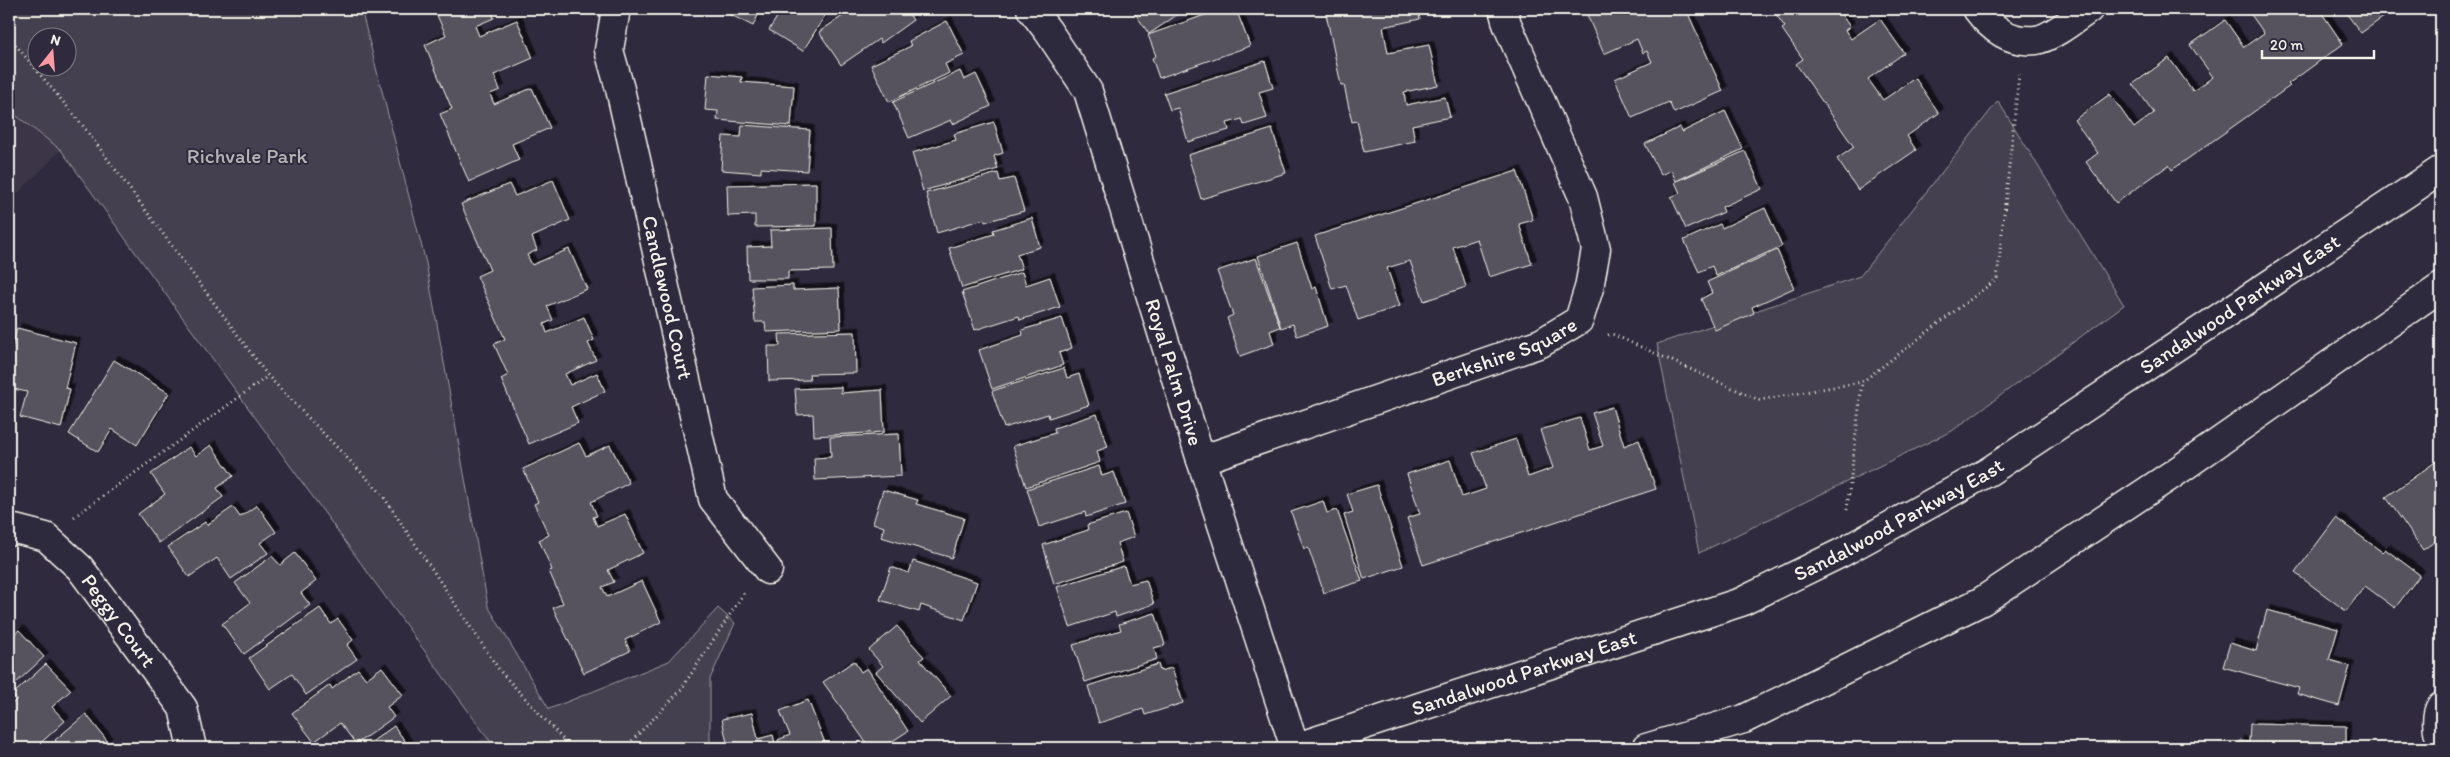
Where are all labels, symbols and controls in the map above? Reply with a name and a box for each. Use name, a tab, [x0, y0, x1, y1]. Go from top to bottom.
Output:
north arrow	[28, 28, 78, 78]
scale bar	[2262, 28, 2375, 60]
text: N	[49, 31, 63, 50]
text: 20 m	[2270, 36, 2304, 54]
park label: Richvale Park	[187, 143, 307, 168]
street label: Candlewood Court	[637, 213, 699, 382]
street label: Sandalwood Parkway East	[2135, 228, 2344, 379]
street label: Royal Palm Drive	[1140, 296, 1209, 449]
street label: Berkshire Square	[1428, 311, 1581, 392]
street label: Sandalwood Parkway East	[1789, 452, 2008, 586]
street label: Peggy Court	[77, 569, 162, 672]
street label: Sandalwood Parkway East	[1408, 624, 1640, 721]

